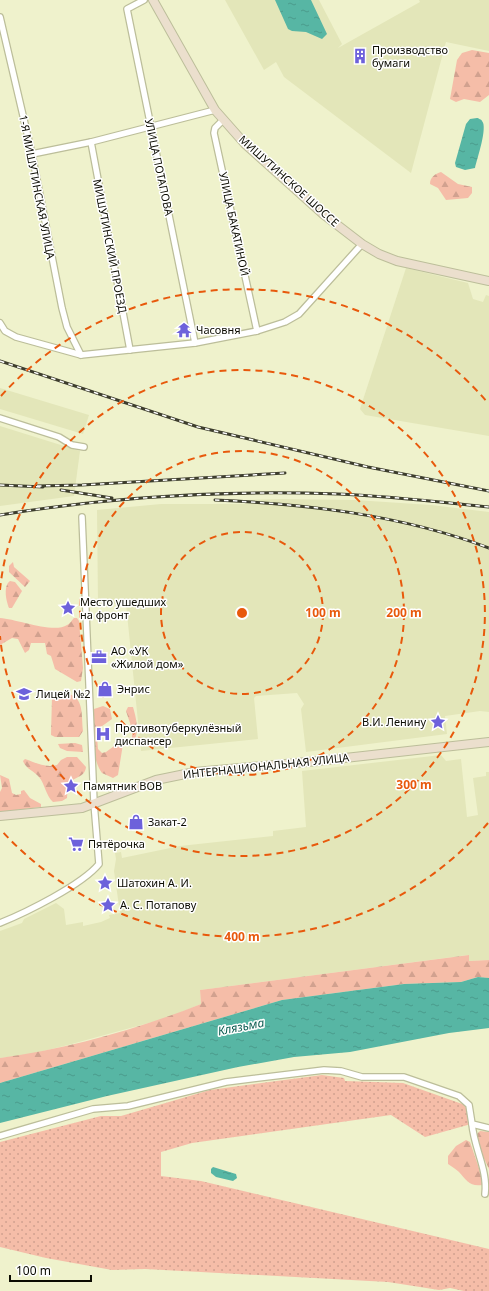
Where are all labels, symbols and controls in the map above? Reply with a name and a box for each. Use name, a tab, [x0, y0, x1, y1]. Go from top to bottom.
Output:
place label: Производство бумаги	[372, 42, 448, 70]
building icon: Производство бумаги	[351, 47, 369, 65]
street label: 1-Я МИШУТИНСКАЯ УЛИЦА	[16, 114, 59, 261]
street label: УЛИЦА ПОТАПОВА	[142, 117, 177, 218]
street label: МИШУТИНСКОЕ ШОССЕ	[236, 132, 343, 230]
street label: УЛИЦА БАКАТИНОЙ	[216, 171, 253, 277]
street label: МИШУТИНСКИЙ ПРОЕЗД	[90, 178, 131, 314]
temple icon: Часовня	[175, 321, 193, 339]
place label: Часовня	[196, 322, 241, 337]
place label: Место ушедших на фронт	[80, 594, 167, 622]
place icon: Место ушедших на фронт	[59, 599, 77, 617]
text: 100 m	[305, 604, 341, 621]
text: 200 m	[386, 604, 422, 621]
centre of rings	[235, 606, 249, 620]
place label: АО «УК «Жилой дом»	[111, 643, 184, 671]
office icon: АО «УК «Жилой дом»	[90, 648, 108, 666]
shop icon: Энрис	[96, 680, 114, 698]
place label: Энрис	[117, 681, 150, 696]
school or university icon: Лицей №2	[15, 685, 33, 703]
place label: Лицей №2	[36, 686, 91, 701]
place icon: В.И. Ленину	[429, 713, 447, 731]
place label: В.И. Ленину	[362, 714, 426, 729]
place label: Противотуберкулёзный диспансер	[115, 720, 242, 748]
hospital icon: Противотуберкулёзный диспансер	[94, 725, 112, 743]
street label: ИНТЕРНАЦИОНАЛЬНАЯ УЛИЦА	[182, 749, 351, 782]
text: 300 m	[396, 776, 432, 793]
place icon: Памятник ВОВ	[62, 777, 80, 795]
place label: Памятник ВОВ	[83, 778, 162, 793]
shop icon: Закат-2	[127, 813, 145, 831]
place label: Закат-2	[148, 814, 187, 829]
supermarket icon: Пятёрочка	[67, 835, 85, 853]
place label: Пятёрочка	[88, 836, 145, 851]
place icon: Шатохин А. И.	[96, 874, 114, 892]
place label: Шатохин А. И.	[117, 875, 192, 890]
place icon: А. С. Потапову	[99, 896, 117, 914]
place label: А. С. Потапову	[120, 897, 197, 912]
text: 400 m	[224, 928, 260, 945]
water label: Клязьма	[216, 1014, 266, 1039]
scale bar	[10, 1257, 91, 1283]
text: 100 m	[16, 1262, 51, 1279]

